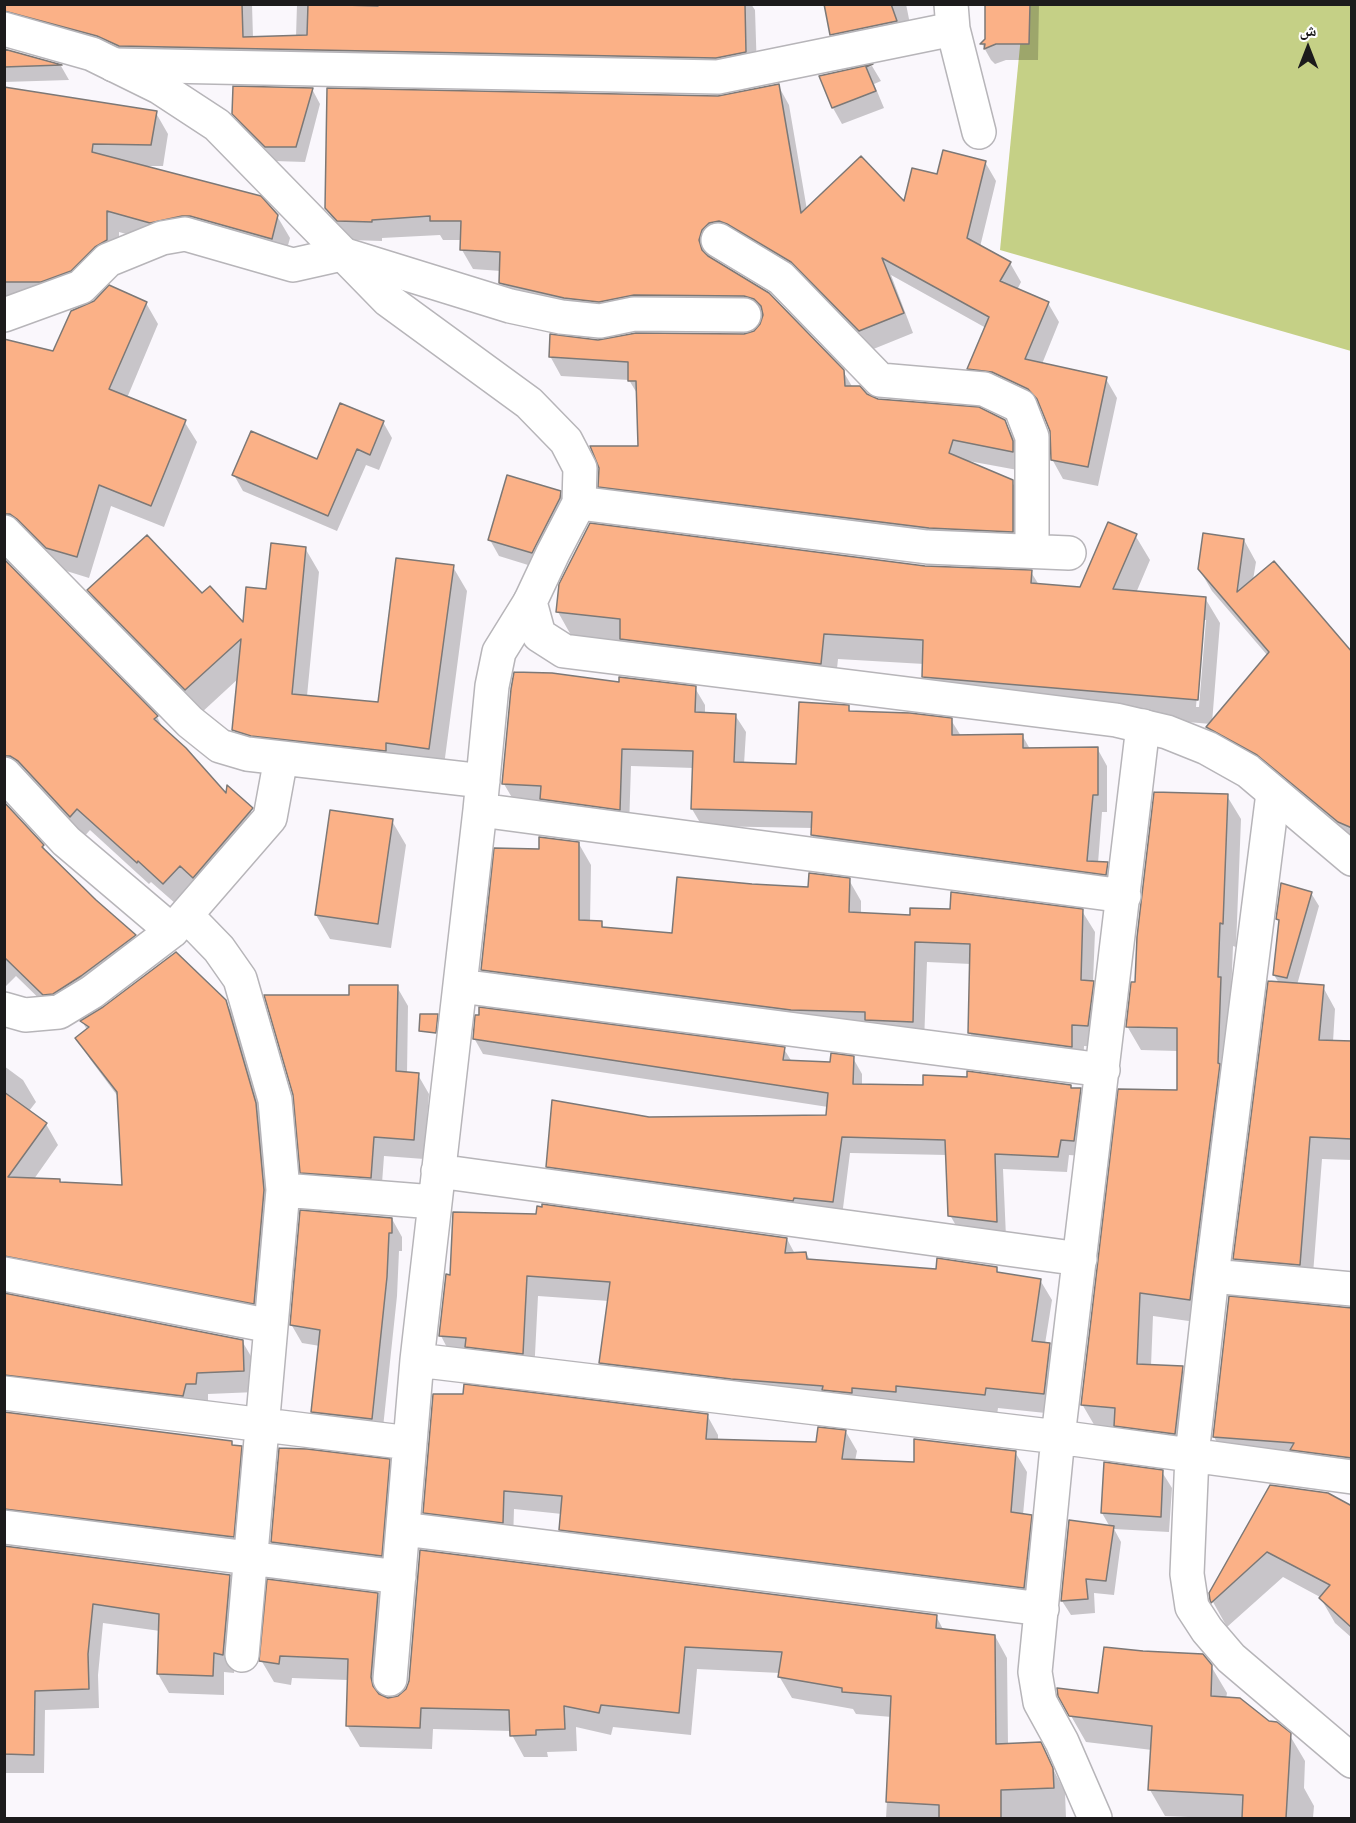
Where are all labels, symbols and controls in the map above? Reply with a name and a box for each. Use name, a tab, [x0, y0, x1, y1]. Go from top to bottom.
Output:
north arrow	[1278, 18, 1338, 78]
text: ش	[1300, 20, 1316, 39]

